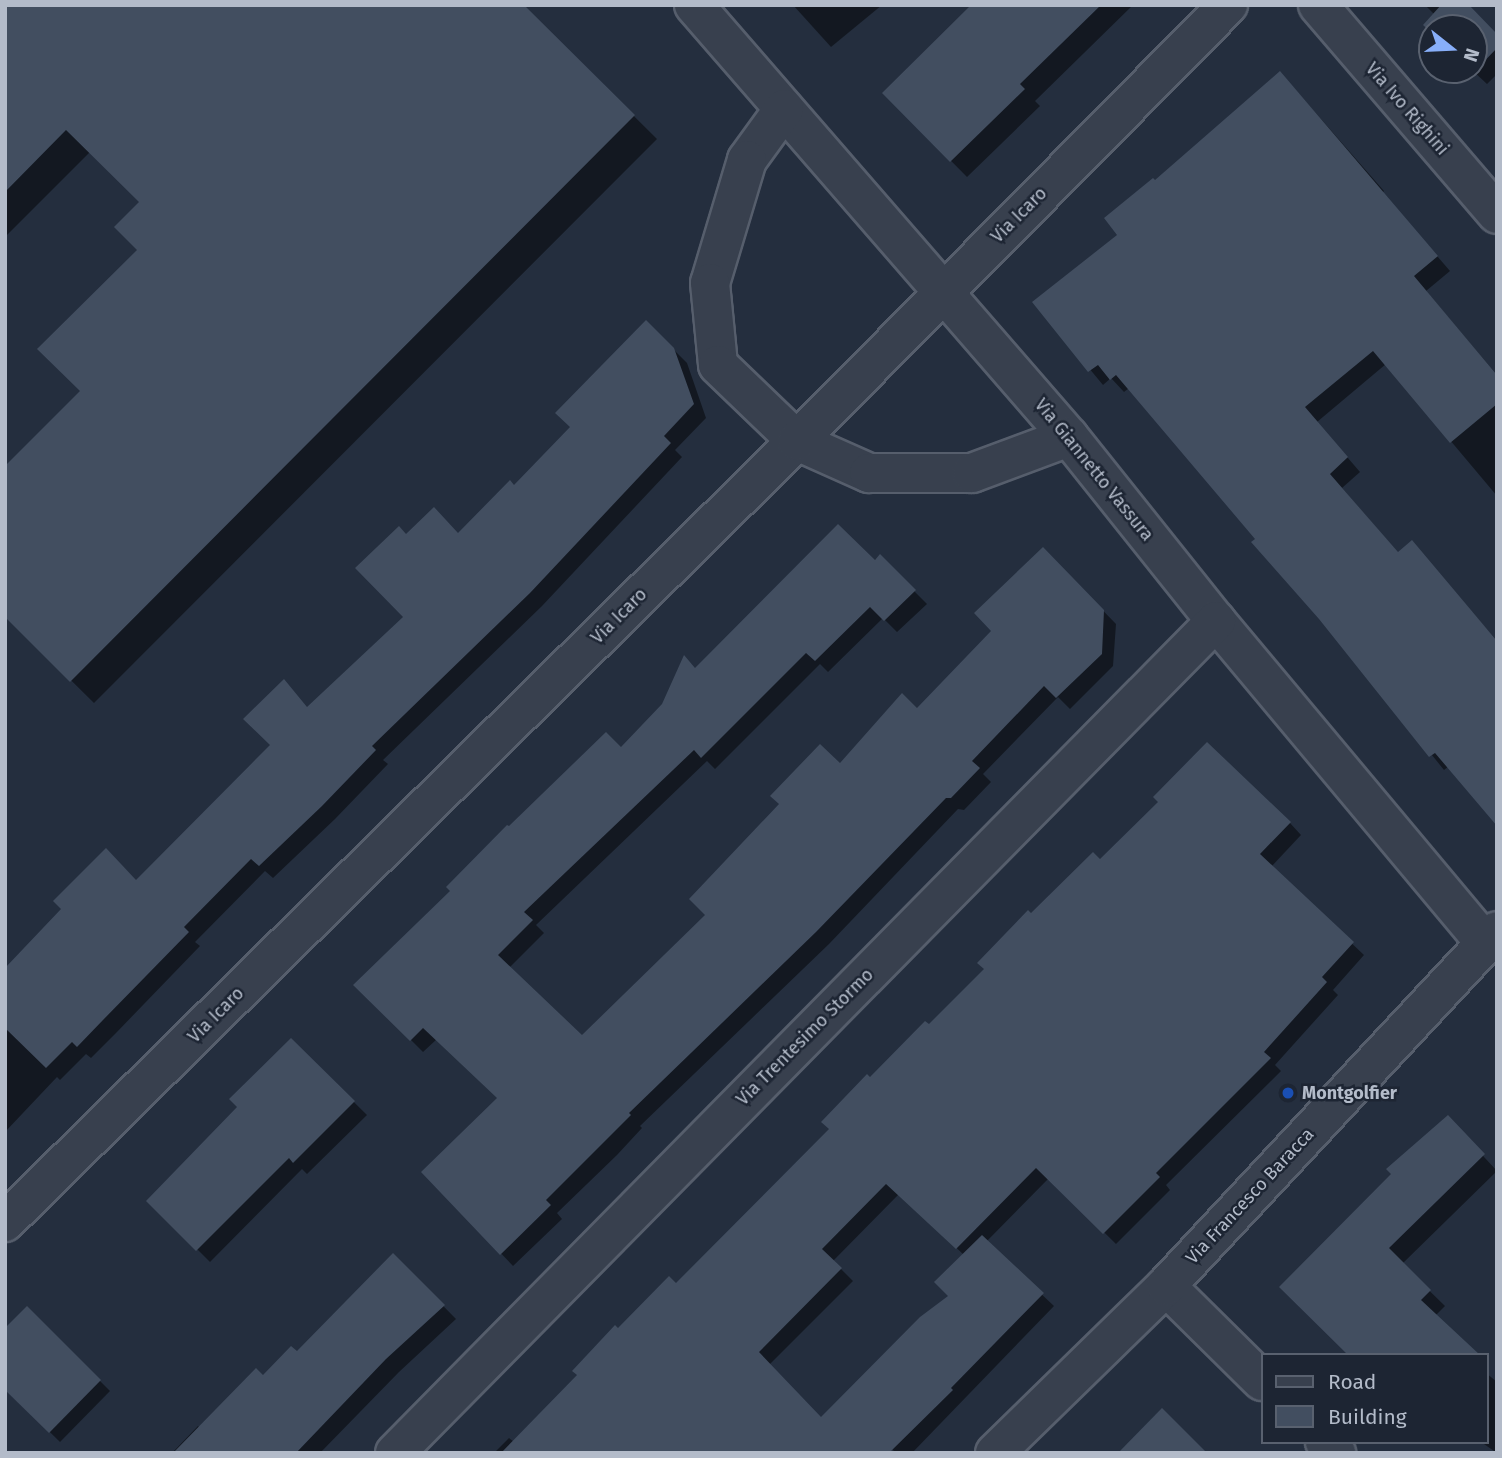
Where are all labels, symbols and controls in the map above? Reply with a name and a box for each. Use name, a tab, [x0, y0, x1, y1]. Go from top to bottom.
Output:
north arrow	[1418, 14, 1488, 84]
text: N	[1459, 45, 1484, 65]
street label: Via Ivo Righini	[1361, 58, 1453, 160]
street label: Via Icaro	[987, 183, 1051, 247]
street label: Via Giannetto Vassura	[1030, 394, 1158, 546]
street label: Via Icaro	[587, 584, 651, 648]
street label: Via Trentesimo Stormo	[732, 964, 878, 1110]
street label: Via Icaro	[184, 983, 248, 1047]
place label: Montgolfier	[1302, 1082, 1397, 1104]
marker: Montgolfier	[1280, 1085, 1296, 1101]
street label: Via Francesco Baracca	[1181, 1124, 1319, 1268]
legend	[1260, 1353, 1488, 1444]
text: Road	[1328, 1369, 1376, 1395]
text: Building	[1328, 1404, 1407, 1430]

